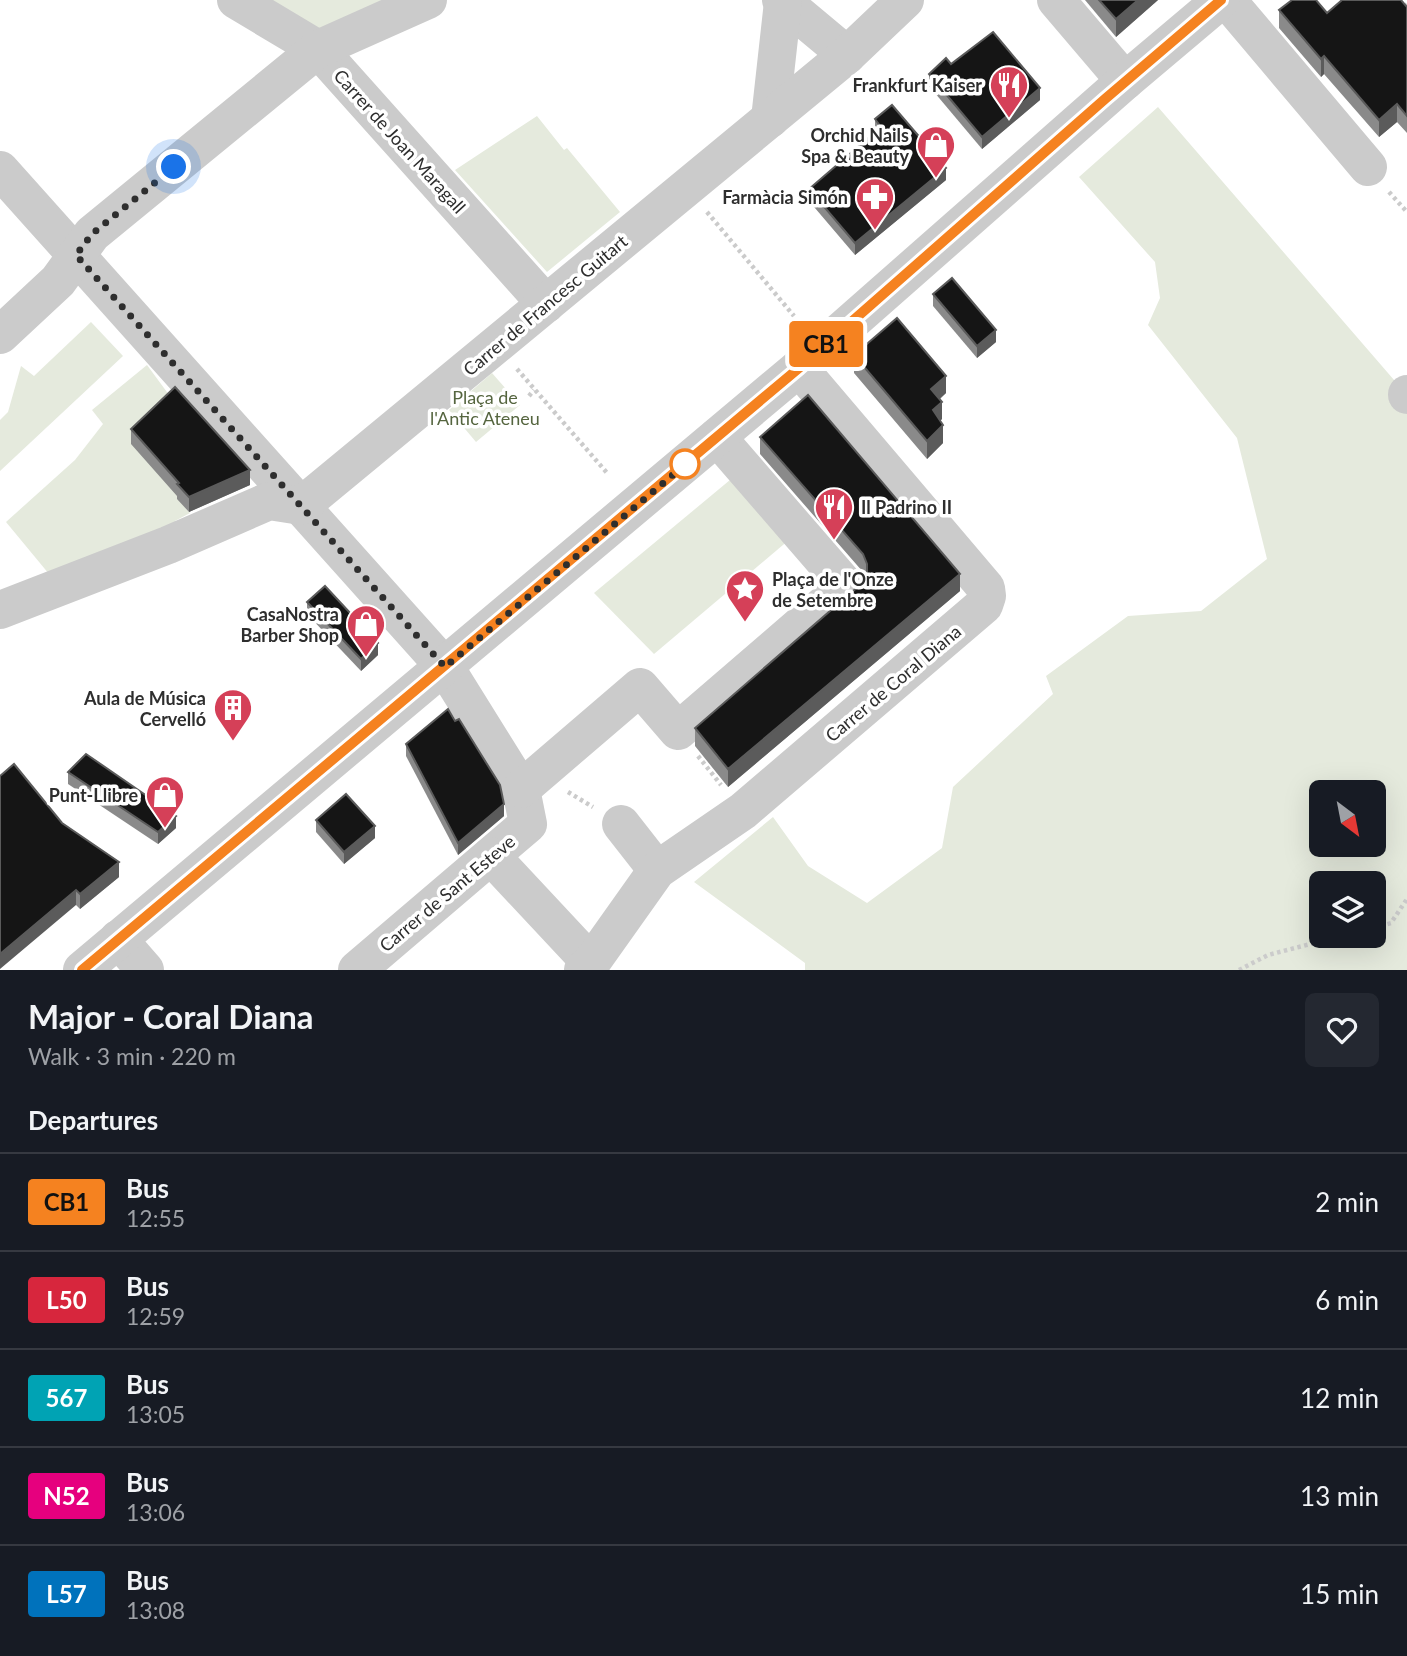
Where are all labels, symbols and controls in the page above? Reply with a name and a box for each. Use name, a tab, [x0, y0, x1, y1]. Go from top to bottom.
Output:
street label: Carrer de Joan Maragall	[329, 64, 471, 218]
restaurant icon: Frankfurt Kaiser	[988, 64, 1030, 119]
place label: Frankfurt Kaiser	[852, 74, 982, 96]
place label: Orchid Nails Spa & Beauty	[801, 124, 909, 167]
shop icon: Orchid Nails Spa & Beauty	[915, 124, 957, 179]
your location	[156, 149, 191, 184]
pharmacy icon: Farmàcia Simón	[854, 176, 896, 231]
place label: Farmàcia Simón	[722, 186, 848, 208]
street label: Carrer de Francesc Guitart	[458, 229, 632, 380]
line badge: CB1	[786, 321, 866, 367]
text: CB1	[803, 329, 849, 358]
park label: Plaça de l'Antic Ateneu	[430, 386, 540, 429]
unlabelled marker	[670, 449, 700, 479]
restaurant icon: Il Padrino II	[813, 486, 855, 541]
place label: Il Padrino II	[861, 496, 952, 518]
place icon: Plaça de l'Onze de Setembre	[724, 568, 766, 623]
place label: Plaça de l'Onze de Setembre	[772, 568, 894, 611]
place label: CasaNostra Barber Shop	[240, 603, 339, 646]
shop icon: CasaNostra Barber Shop	[345, 603, 387, 658]
street label: Carrer de Coral Diana	[821, 620, 965, 746]
place label: Aula de Música Cervelló	[83, 687, 206, 730]
building icon: Aula de Música Cervelló	[212, 687, 254, 742]
shop icon: Punt-Llibre	[144, 774, 186, 829]
north arrow	[1309, 780, 1386, 858]
map controls	[1309, 780, 1386, 948]
place label: Punt-Llibre	[49, 784, 138, 806]
street label: Carrer de Sant Esteve	[375, 830, 519, 956]
button: layers	[1309, 871, 1386, 948]
button: heart	[1305, 993, 1379, 1067]
text: Major - Coral Diana	[28, 996, 314, 1036]
text: Walk · 3 min · 220 m	[28, 1042, 236, 1070]
text: Departures	[28, 1104, 158, 1136]
text: Bus	[126, 1172, 169, 1204]
text: 2 min	[1315, 1186, 1379, 1218]
text: CB1	[44, 1187, 89, 1216]
text: 12:55	[126, 1204, 185, 1232]
text: Bus	[126, 1270, 169, 1302]
text: 6 min	[1315, 1284, 1379, 1316]
text: L50	[46, 1285, 87, 1314]
text: 12:59	[126, 1302, 185, 1330]
text: Bus	[126, 1368, 169, 1400]
text: 12 min	[1300, 1382, 1379, 1414]
text: 567	[46, 1383, 87, 1412]
text: 13:05	[126, 1400, 185, 1428]
text: Bus	[126, 1466, 169, 1498]
text: 13 min	[1300, 1480, 1379, 1512]
text: N52	[43, 1481, 90, 1510]
text: 13:06	[126, 1498, 185, 1526]
text: Bus	[126, 1564, 169, 1596]
text: 15 min	[1300, 1578, 1379, 1610]
text: L57	[46, 1579, 87, 1608]
text: 13:08	[126, 1596, 185, 1624]

